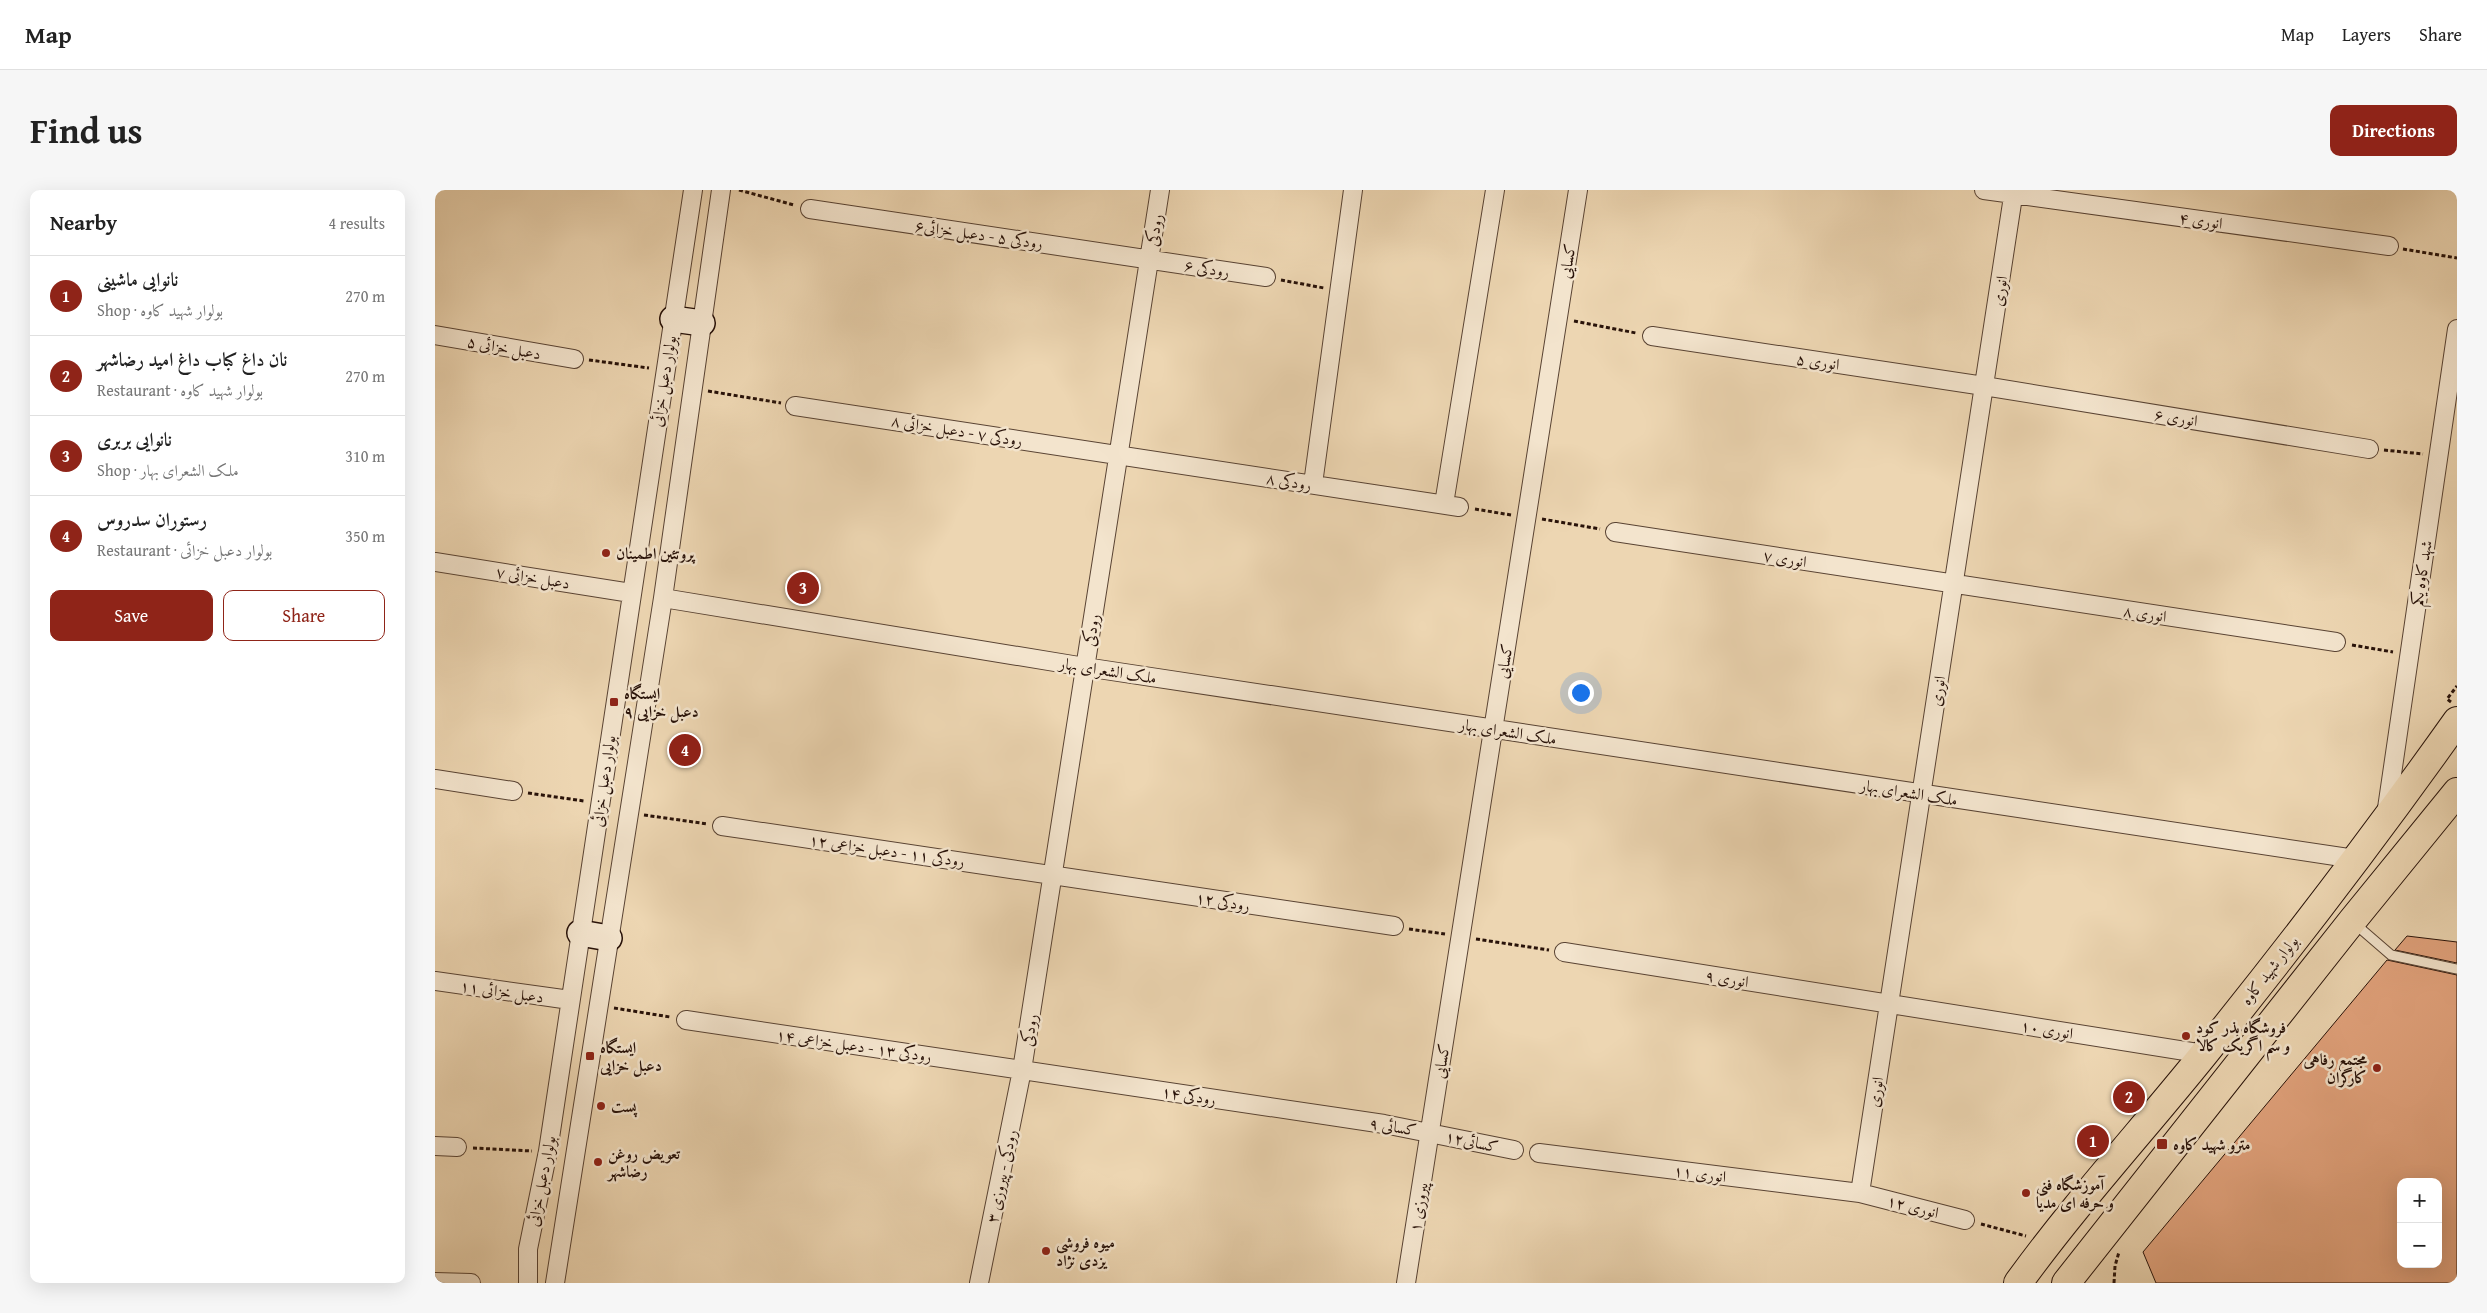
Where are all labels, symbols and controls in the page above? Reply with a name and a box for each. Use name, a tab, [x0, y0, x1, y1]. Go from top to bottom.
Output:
text: Map	[25, 17, 72, 52]
text: Map	[2281, 21, 2314, 48]
text: Layers	[2342, 21, 2391, 48]
text: Share	[2419, 21, 2462, 48]
text: Find us	[30, 105, 143, 156]
button: Directions	[2330, 105, 2457, 156]
street label: انوری ۴	[2178, 205, 2224, 235]
text: Nearby	[50, 207, 117, 238]
text: 4 results	[328, 211, 385, 235]
street label: رودکی	[1140, 212, 1168, 248]
street label: رودکی ۵ - دعبل خزائی۶	[913, 213, 1045, 255]
street label: کسایی	[1552, 242, 1582, 280]
street label: رودکی ۶	[1183, 253, 1231, 283]
text: نانوایی ماشینی	[97, 265, 178, 293]
street label: انوری	[1985, 274, 2013, 308]
text: 1	[62, 284, 70, 308]
text: 270 m	[345, 284, 385, 308]
text: Shop · بولوار شهید کاوه	[97, 298, 223, 322]
street label: دعبل خزائی ۵	[465, 329, 543, 365]
street label: بولوار دعبل خزائی	[644, 334, 682, 428]
text: نان داغ کباب داغ امید رضاشهر	[97, 345, 287, 373]
street label: انوری ۵	[1795, 346, 1841, 376]
text: 2	[62, 364, 70, 388]
text: 270 m	[345, 364, 385, 388]
text: Restaurant · بولوار شهید کاوه	[97, 378, 263, 402]
street label: انوری ۶	[2153, 402, 2199, 432]
street label: رودکی ۷ - دعبل خزائی ۸	[890, 408, 1024, 452]
text: نانوایی بربری	[97, 425, 172, 453]
text: 3	[62, 444, 70, 468]
text: 310 m	[345, 444, 385, 468]
text: Shop · ملک الشعرای بهار	[97, 458, 239, 482]
street label: رودکی ۸	[1265, 466, 1313, 496]
text: رستوران سدروس	[97, 505, 207, 533]
text: 4	[62, 524, 70, 548]
text: 350 m	[345, 524, 385, 548]
text: Restaurant · بولوار دعبل خزائی	[97, 538, 272, 562]
street label: شهد کاوه یکم	[2404, 538, 2442, 608]
place label: پروتئین اطمینان	[616, 541, 696, 565]
street label: انوری ۷	[1762, 543, 1808, 573]
marker: پروتئین اطمینان	[600, 547, 612, 559]
street label: دعبل خزائی ۷	[494, 559, 572, 595]
pin: 3	[787, 569, 819, 607]
button: Save	[50, 590, 213, 641]
button: Share	[223, 590, 385, 641]
street label: انوری ۸	[2122, 598, 2168, 628]
street label: رودکی	[1077, 612, 1105, 648]
street label: کسایی	[1489, 642, 1519, 680]
street label: ملک الشعرای بهار	[1056, 650, 1158, 690]
street label: انوری	[1923, 674, 1951, 708]
your location	[1568, 680, 1594, 706]
place label: ایستگاه دعبل خزایی ۹	[624, 681, 699, 723]
marker: ایستگاه دعبل خزایی ۹	[608, 696, 620, 708]
street label: ملک الشعرای بهار	[1456, 711, 1558, 751]
pin: 4	[669, 731, 701, 769]
street label: بولوار دعبل خزائی	[585, 734, 621, 828]
street label: ملک الشعرای بهار	[1857, 772, 1959, 812]
street label: رودکی ۱۱ - دعبل خزاعی ۱۲	[808, 827, 966, 873]
street label: رودکی ۱۲	[1194, 885, 1252, 917]
street label: بولوار شهید کاوه	[2234, 930, 2304, 1010]
street label: انوری ۹	[1704, 963, 1750, 993]
street label: دعبل خزائی ۱۱	[459, 973, 545, 1009]
street label: رودکی	[1015, 1012, 1043, 1048]
street label: انوری ۱۰	[2019, 1013, 2075, 1045]
place label: فروشگاه بذر کود و سم اگریک کالا	[2196, 1015, 2290, 1062]
street label: رودکی ۱۳ - دعبل خزاعی ۱۴	[775, 1022, 933, 1068]
marker: فروشگاه بذر کود و سم اگریک کالا	[2180, 1030, 2192, 1042]
place label: ایستگاه دعبل خزایی	[599, 1035, 662, 1077]
street label: کسایی	[1426, 1042, 1456, 1080]
place label: مجتمع رفاهی کارگران	[2302, 1047, 2367, 1089]
marker: ایستگاه دعبل خزایی	[584, 1050, 596, 1062]
marker: مجتمع رفاهی کارگران	[2371, 1062, 2383, 1074]
street label: انوری	[1861, 1075, 1889, 1109]
pin: 2	[2113, 1078, 2145, 1116]
street label: رودکی ۱۴	[1160, 1079, 1218, 1111]
place label: پست	[611, 1094, 638, 1118]
marker: پست	[595, 1100, 607, 1112]
street label: کسائی ۹	[1367, 1110, 1419, 1142]
pin: 1	[2077, 1122, 2109, 1160]
street label: کسائی۱۲	[1443, 1124, 1501, 1158]
street label: رودکی - پیروزی ۳	[979, 1127, 1023, 1225]
place label: مترو شهید کاوه	[2173, 1132, 2250, 1156]
street label: بولوار دعبل خزائی	[520, 1134, 562, 1228]
marker: مترو شهید کاوه	[2155, 1137, 2169, 1151]
place label: تعویض روغن رضاشهر	[606, 1141, 681, 1183]
marker: تعویض روغن رضاشهر	[592, 1156, 604, 1168]
street label: انوری ۱۱	[1672, 1158, 1728, 1188]
place label: آموزشگاه فنی و حرفه ای مدیا	[2036, 1172, 2114, 1214]
map controls	[2397, 1178, 2442, 1268]
button: +	[2397, 1178, 2442, 1223]
street label: پیروزی ۱	[1402, 1180, 1434, 1233]
marker: آموزشگاه فنی و حرفه ای مدیا	[2020, 1187, 2032, 1199]
street label: انوری ۱۲	[1884, 1188, 1942, 1224]
button: −	[2397, 1223, 2442, 1268]
place label: میوه فروشی یزدی نژاد	[1056, 1230, 1115, 1272]
marker: میوه فروشی یزدی نژاد	[1040, 1245, 1052, 1257]

